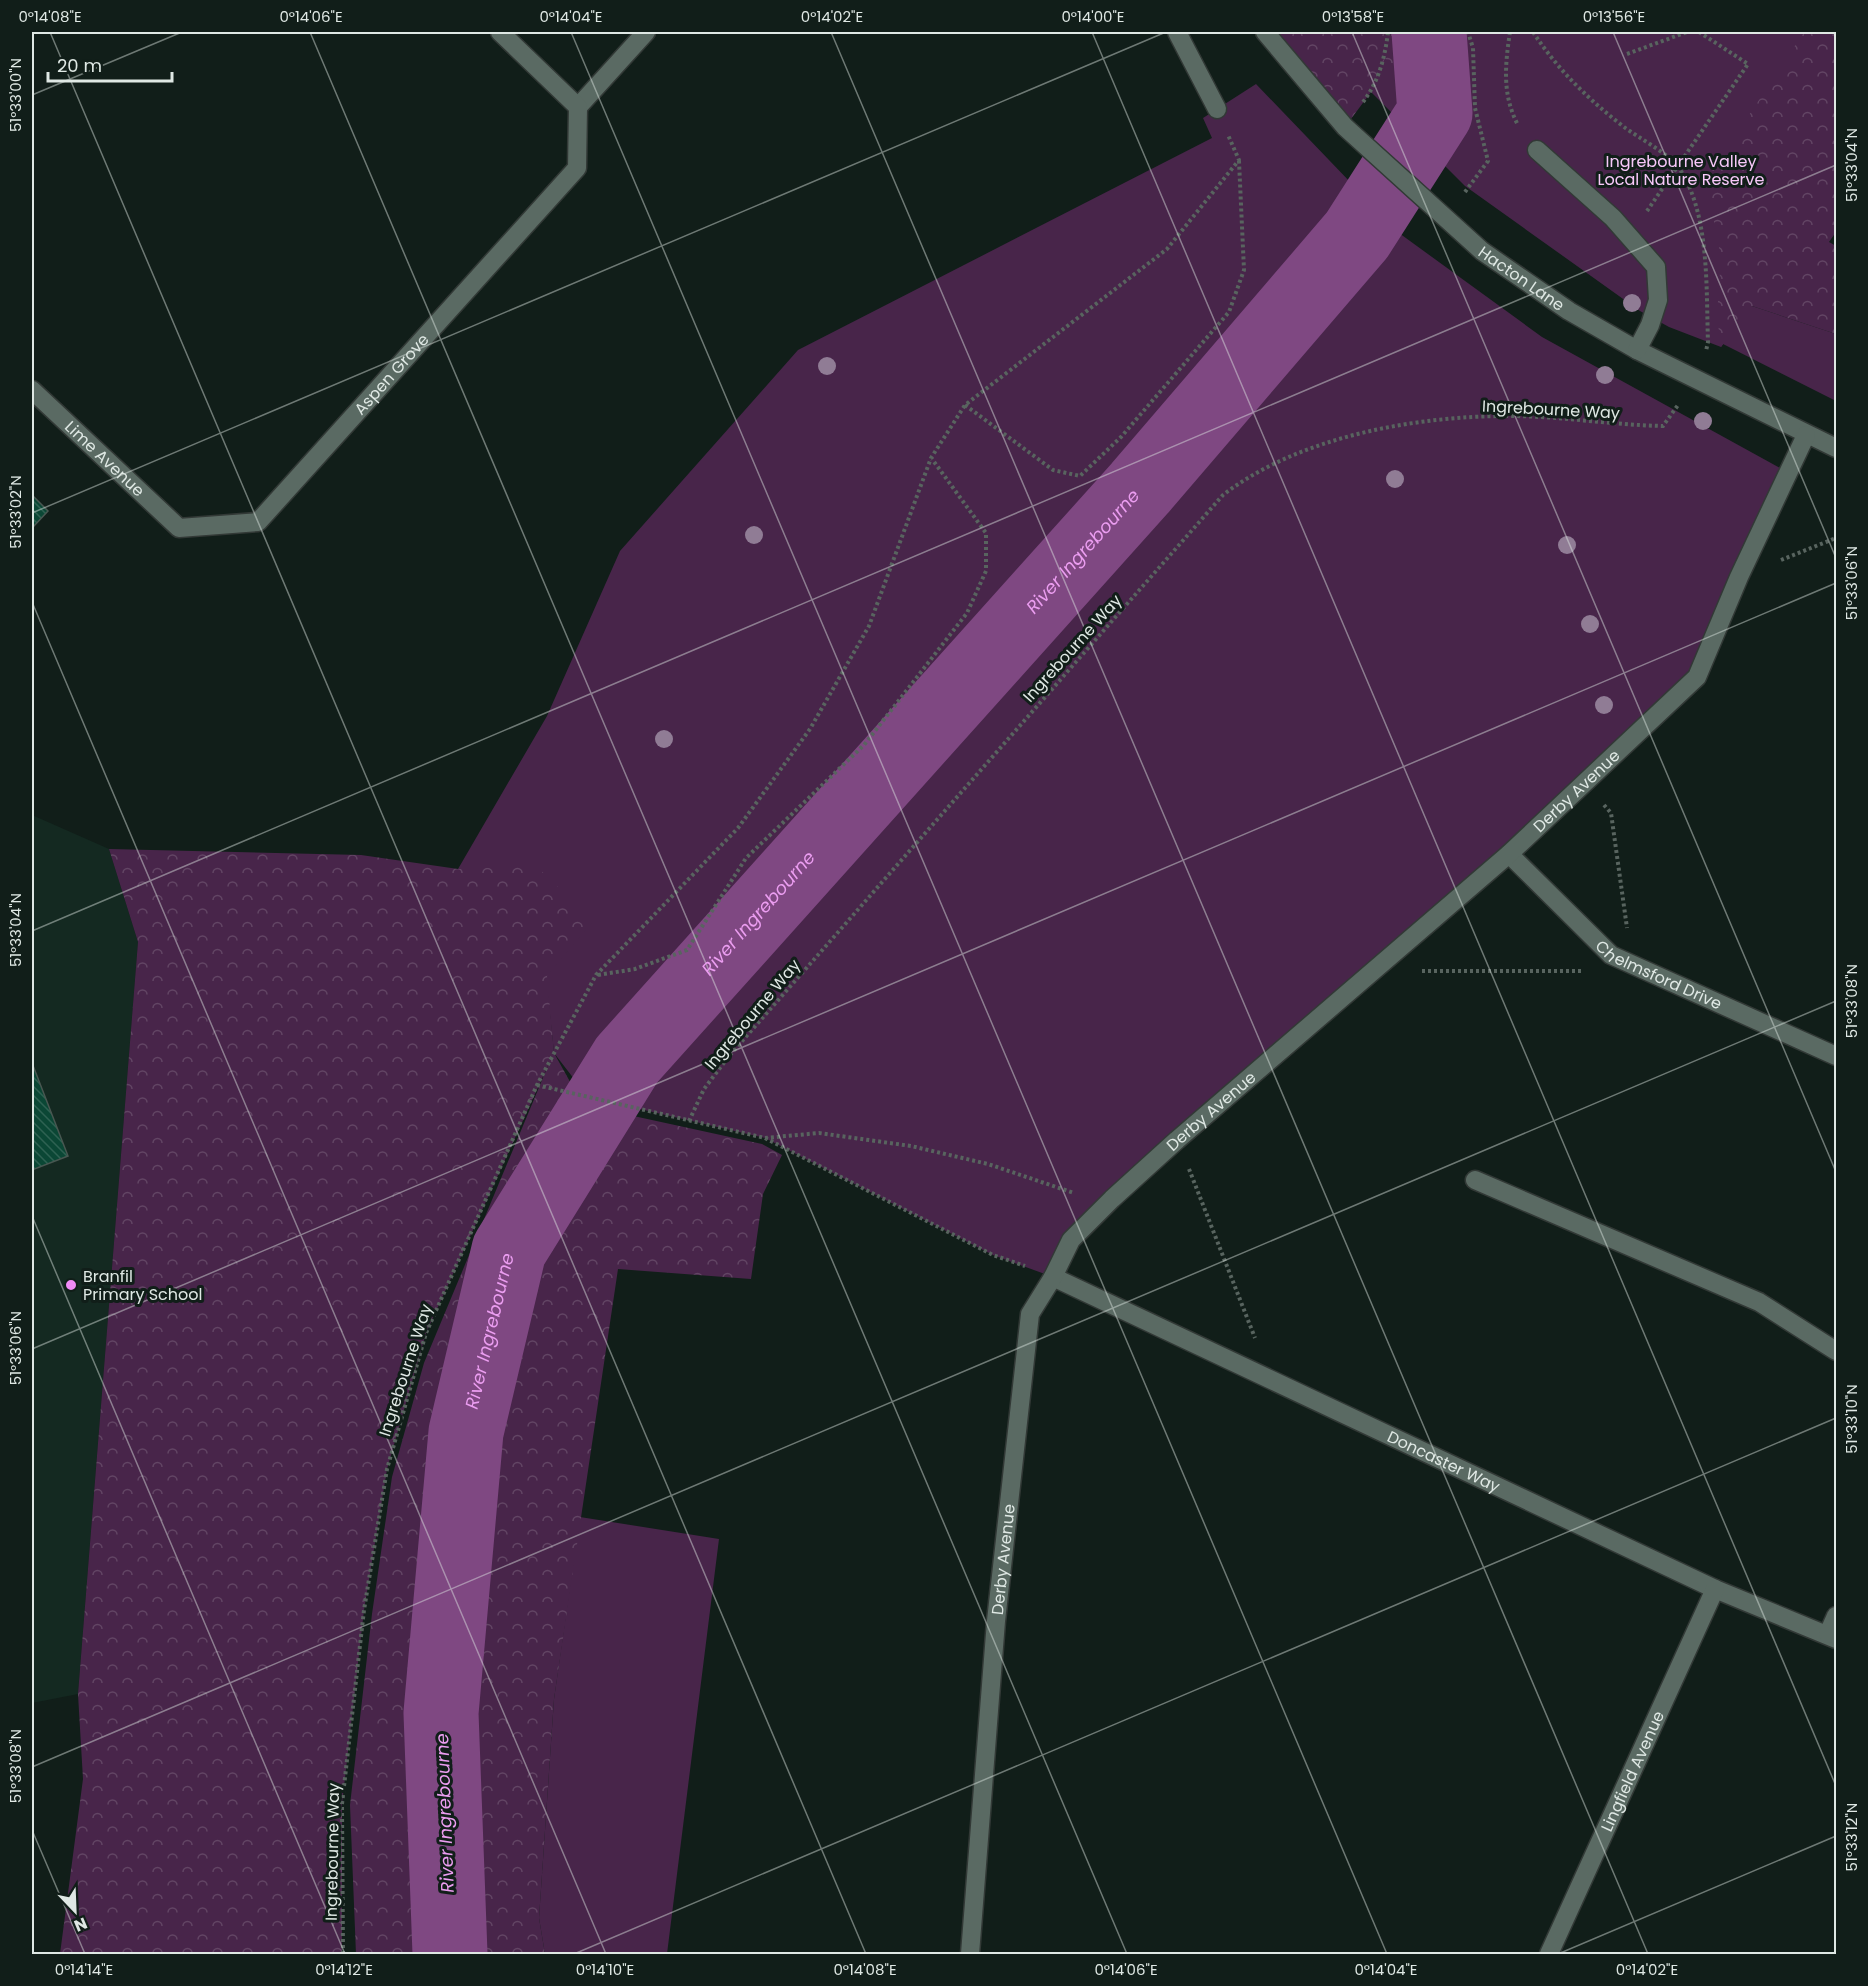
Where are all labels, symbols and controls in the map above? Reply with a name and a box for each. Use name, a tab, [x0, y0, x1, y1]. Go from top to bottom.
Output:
text: 0°14'08"E	[18, 6, 82, 27]
text: 0°14'06"E	[279, 6, 343, 27]
text: 0°14'04"E	[539, 6, 603, 27]
text: 0°14'02"E	[801, 6, 863, 27]
text: 0°14'00"E	[1061, 6, 1125, 27]
text: 0°13'58"E	[1322, 6, 1384, 27]
text: 0°13'56"E	[1583, 6, 1645, 27]
scale bar	[48, 45, 172, 83]
text: 20 m	[57, 53, 102, 78]
text: 51°33'00"N	[5, 58, 26, 132]
text: 51°33'04"N	[1841, 128, 1862, 202]
park label: Ingrebourne Valley Local Nature Reserve	[1598, 150, 1765, 191]
street label: Hacton Lane	[1473, 241, 1569, 317]
street label: Aspen Grove	[349, 329, 434, 420]
street label: Ingrebourne Way	[1481, 394, 1620, 425]
street label: Lime Avenue	[60, 416, 150, 502]
text: 51°33'02"N	[5, 475, 26, 549]
water label: River Ingrebourne	[1020, 483, 1145, 619]
text: 51°33'06"N	[1841, 546, 1862, 620]
street label: Ingrebourne Way	[1018, 589, 1127, 707]
street label: Derby Avenue	[1528, 744, 1625, 838]
water label: River Ingrebourne	[696, 845, 821, 981]
text: 51°33'04"N	[5, 893, 26, 967]
street label: Chelmsford Drive	[1590, 935, 1725, 1015]
street label: Ingrebourne Way	[699, 954, 806, 1075]
text: 51°33'08"N	[1841, 964, 1862, 1038]
street label: Derby Avenue	[1161, 1066, 1261, 1156]
water label: River Ingrebourne	[459, 1250, 520, 1411]
place label: Branfil Primary School	[83, 1265, 202, 1306]
marker: Branfil Primary School	[64, 1278, 78, 1292]
street label: Ingrebourne Way	[373, 1301, 438, 1439]
text: 51°33'06"N	[5, 1311, 26, 1385]
text: 51°33'10"N	[1841, 1384, 1862, 1454]
street label: Doncaster Way	[1383, 1425, 1504, 1498]
street label: Derby Avenue	[986, 1503, 1021, 1616]
street label: Lingfield Avenue	[1595, 1707, 1670, 1835]
text: 51°33'08"N	[5, 1729, 26, 1803]
water label: River Ingrebourne	[429, 1733, 460, 1893]
street label: Ingrebourne Way	[320, 1783, 345, 1921]
text: 51°33'12"N	[1841, 1803, 1862, 1871]
north arrow	[45, 1881, 105, 1941]
text: N	[71, 1911, 91, 1937]
text: 0°14'14"E	[55, 1959, 113, 1980]
text: 0°14'12"E	[315, 1959, 373, 1980]
text: 0°14'10"E	[576, 1959, 634, 1980]
text: 0°14'08"E	[833, 1959, 897, 1980]
text: 0°14'06"E	[1094, 1959, 1158, 1980]
text: 0°14'04"E	[1354, 1959, 1418, 1980]
text: 0°14'02"E	[1616, 1959, 1678, 1980]

